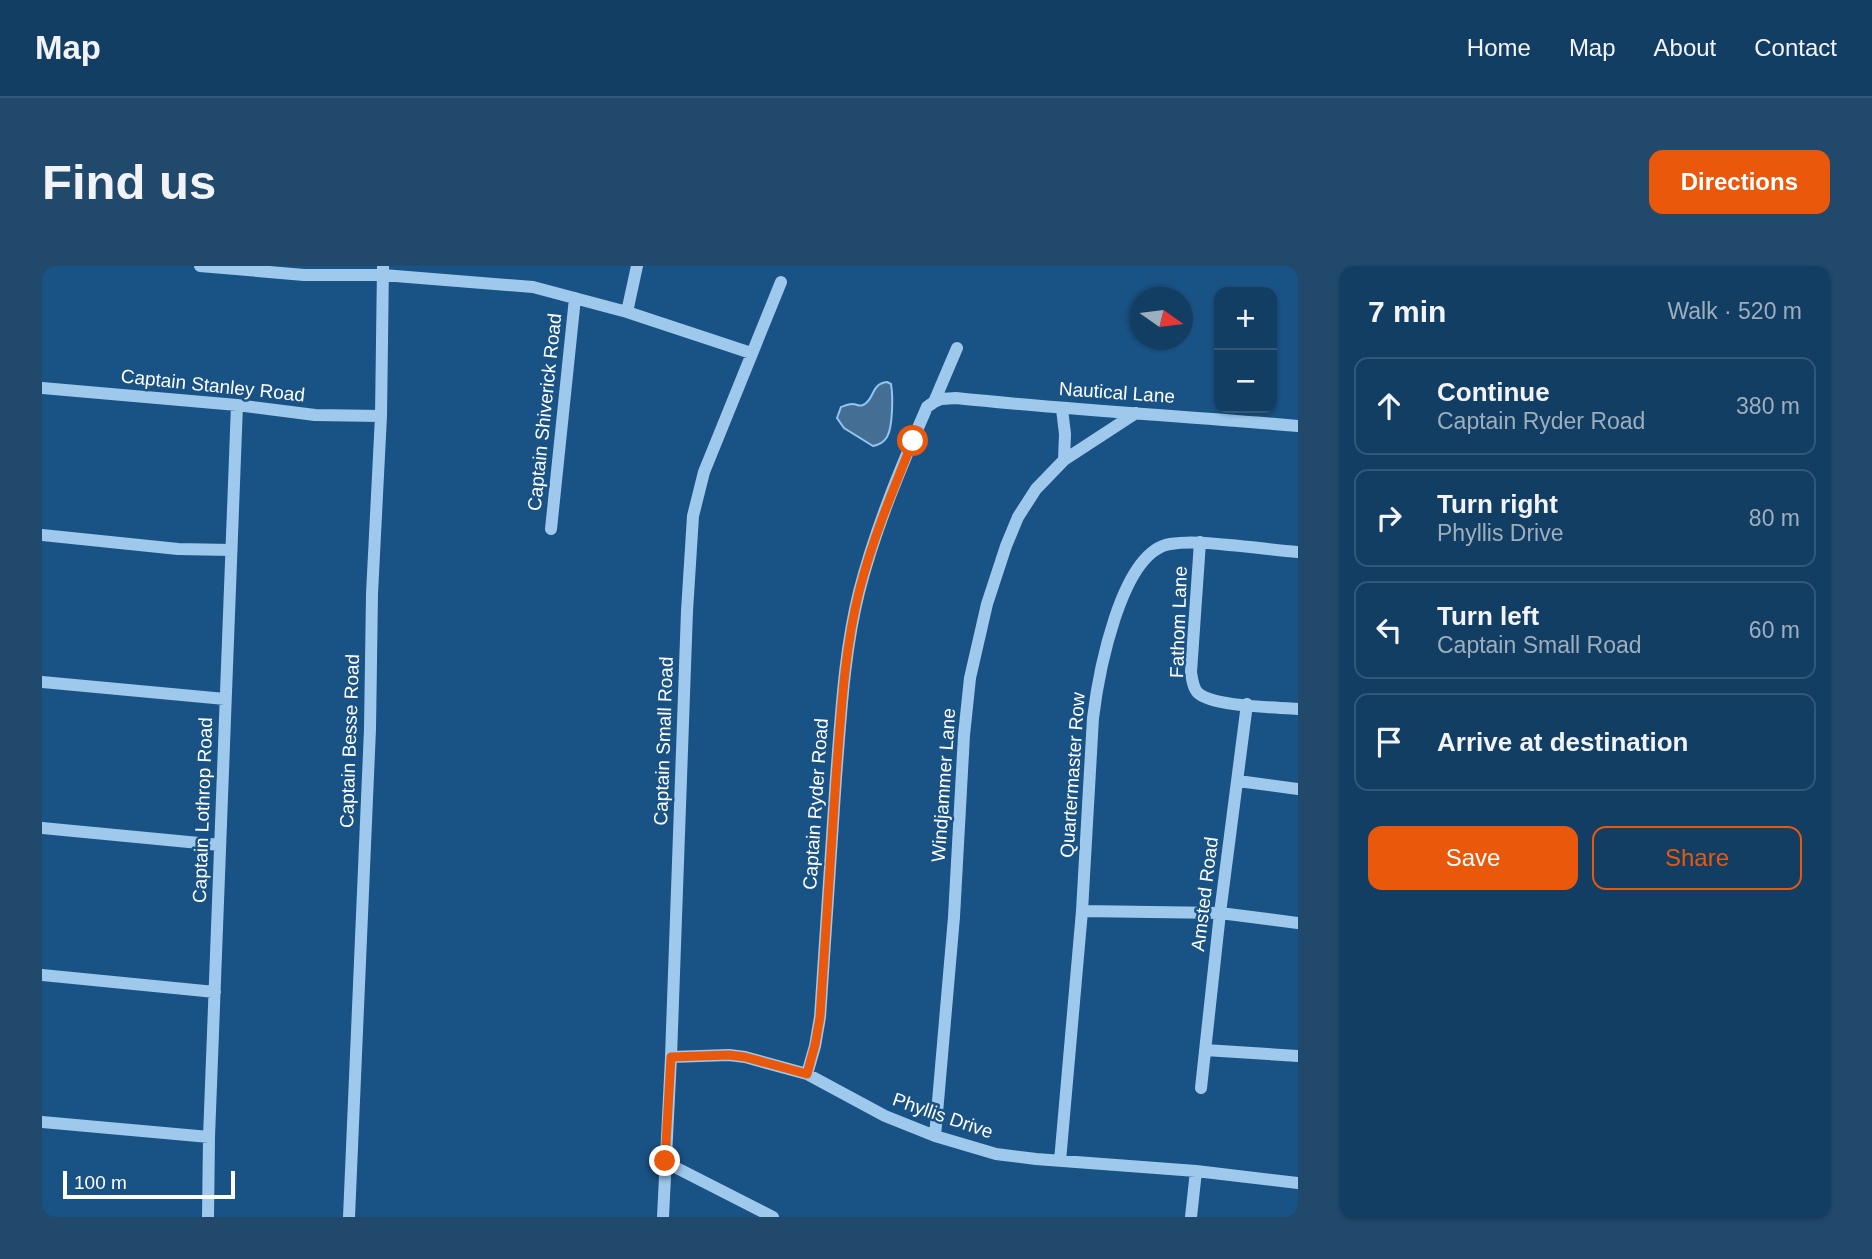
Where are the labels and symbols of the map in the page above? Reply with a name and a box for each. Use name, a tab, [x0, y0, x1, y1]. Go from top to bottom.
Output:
north arrow	[1130, 287, 1193, 350]
street label: Captain Shiverick Road	[524, 312, 565, 512]
street label: Captain Stanley Road	[120, 365, 306, 406]
street label: Nautical Lane	[1058, 378, 1176, 407]
route start	[897, 425, 928, 456]
street label: Fathom Lane	[1166, 566, 1191, 678]
street label: Captain Besse Road	[336, 654, 363, 828]
street label: Captain Small Road	[650, 656, 677, 826]
street label: Quartermaster Row	[1056, 691, 1089, 858]
street label: Windjammer Lane	[928, 707, 959, 863]
street label: Captain Lothrop Road	[189, 717, 216, 903]
street label: Captain Ryder Road	[799, 717, 832, 891]
street label: Amsted Road	[1187, 836, 1222, 952]
street label: Phyllis Drive	[890, 1089, 996, 1142]
route end	[649, 1145, 680, 1176]
scale bar	[63, 1168, 234, 1200]

